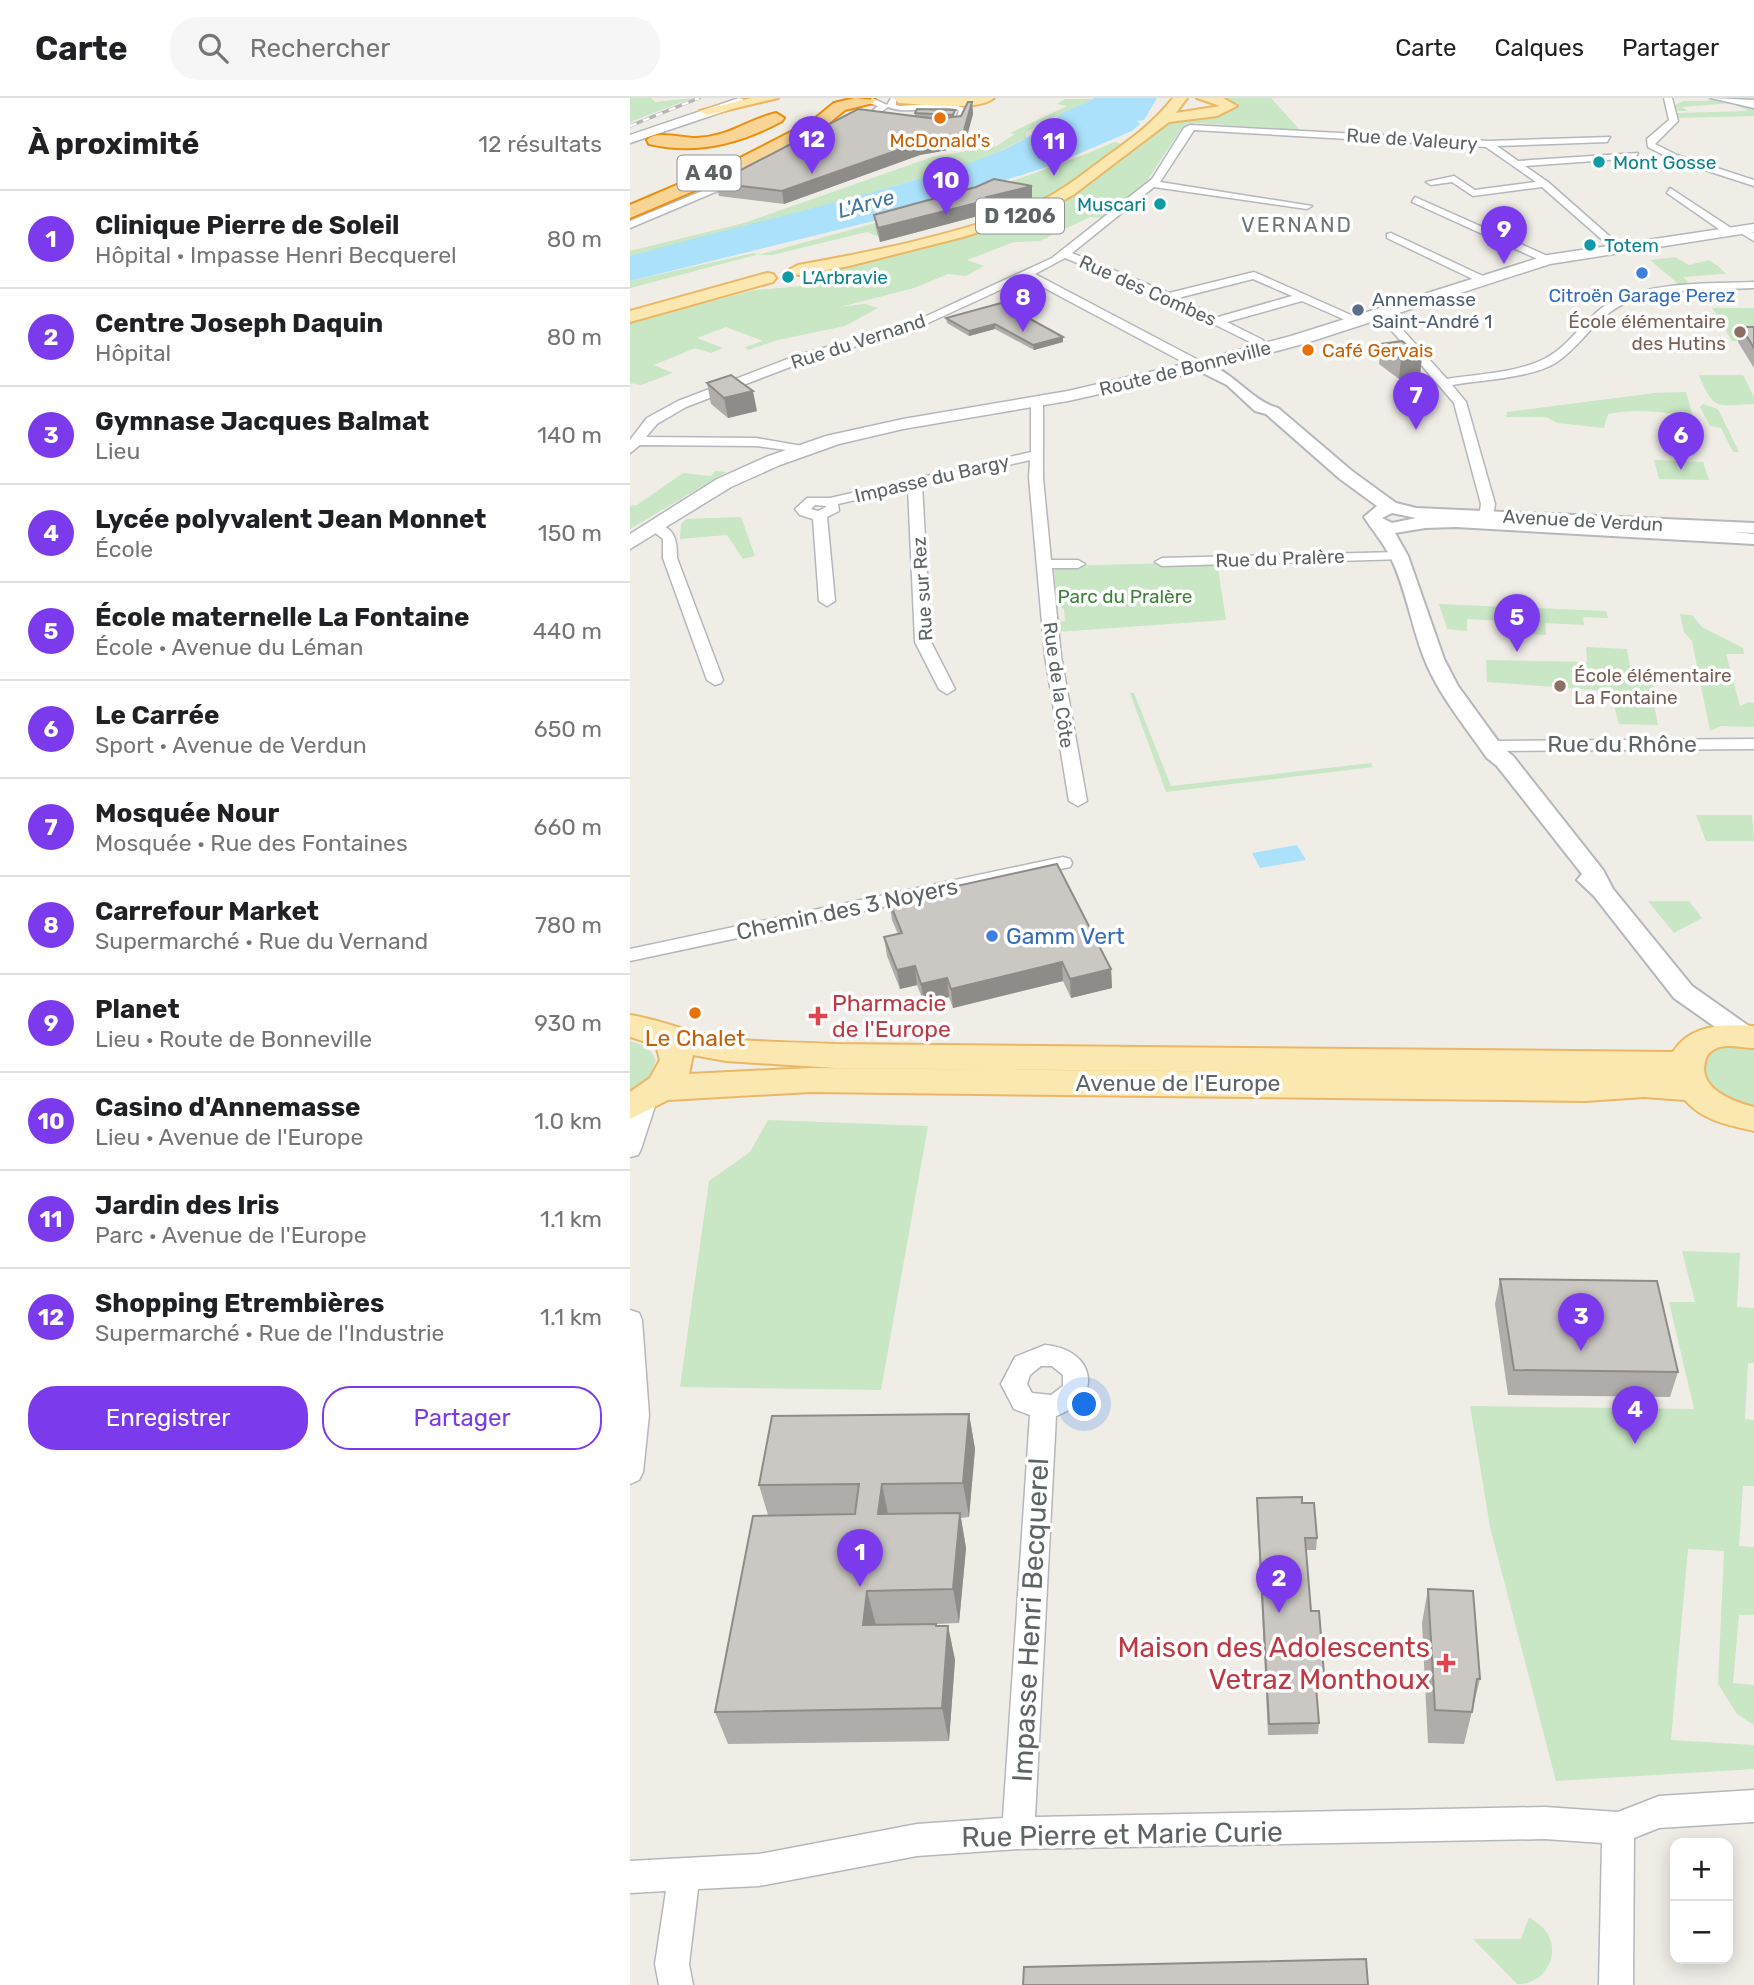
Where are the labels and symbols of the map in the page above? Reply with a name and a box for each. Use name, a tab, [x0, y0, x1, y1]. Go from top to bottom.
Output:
marker: McDonald's	[932, 110, 948, 126]
pin: 12	[789, 116, 835, 174]
pin: 11	[1031, 118, 1077, 176]
street label: Rue de Valeury	[1346, 123, 1478, 156]
place label: McDonald's	[890, 129, 990, 152]
place label: Mont Gosse	[1613, 151, 1716, 174]
marker: Mont Gosse	[1591, 154, 1607, 170]
road number: A 40	[678, 155, 740, 190]
pin: 10	[923, 157, 969, 215]
water label: L'Arve	[835, 184, 897, 223]
place label: Muscari	[1077, 193, 1146, 216]
marker: Muscari	[1152, 196, 1168, 212]
road number: D 1206	[976, 198, 1064, 234]
pin: 9	[1481, 206, 1527, 264]
district label: VERNAND	[1241, 212, 1353, 237]
place label: Totem	[1604, 234, 1659, 257]
marker: Totem	[1582, 237, 1598, 253]
street label: Rue des Combes	[1076, 250, 1220, 331]
marker: Citroën Garage Perez	[1634, 265, 1650, 281]
place label: L’Arbravie	[802, 266, 888, 289]
marker: L’Arbravie	[780, 269, 796, 285]
pin: 8	[1000, 274, 1046, 332]
place label: Citroën Garage Perez	[1548, 284, 1736, 307]
place label: Annemasse Saint-André 1	[1372, 288, 1492, 333]
marker: Annemasse Saint-André 1	[1350, 302, 1366, 318]
street label: Rue du Vernand	[788, 309, 928, 374]
place label: École élémentaire des Hutins	[1568, 310, 1726, 355]
marker: École élémentaire des Hutins	[1732, 324, 1748, 340]
street label: Route de Bonneville	[1097, 336, 1273, 401]
place label: Café Gervais	[1322, 339, 1433, 362]
marker: Café Gervais	[1300, 342, 1316, 358]
pin: 7	[1393, 372, 1439, 430]
pin: 6	[1658, 412, 1704, 470]
street label: Impasse du Bargy	[853, 450, 1012, 507]
street label: Avenue de Verdun	[1502, 505, 1664, 536]
street label: Rue sur Rez	[907, 536, 938, 642]
street label: Rue du Pralère	[1215, 545, 1345, 572]
park label: Parc du Pralère	[1058, 585, 1192, 608]
pin: 5	[1494, 594, 1540, 652]
street label: Rue de la Côte	[1038, 621, 1079, 750]
place label: École élémentaire La Fontaine	[1574, 664, 1732, 709]
marker: École élémentaire La Fontaine	[1552, 678, 1568, 694]
street label: Rue du Rhône	[1547, 730, 1697, 758]
street label: Chemin des 3 Noyers	[734, 872, 960, 946]
place label: Gamm Vert	[1006, 922, 1125, 950]
marker: Gamm Vert	[984, 928, 1000, 944]
place label: Pharmacie de l'Europe	[832, 989, 951, 1043]
marker: Le Chalet	[687, 1005, 703, 1021]
marker: Pharmacie de l'Europe	[810, 1008, 826, 1024]
place label: Le Chalet	[645, 1024, 745, 1052]
street label: Avenue de l'Europe	[1076, 1069, 1280, 1097]
pin: 3	[1558, 1293, 1604, 1351]
pin: 4	[1612, 1386, 1658, 1444]
your location	[1067, 1387, 1101, 1421]
street label: Impasse Henri Becquerel	[1006, 1457, 1055, 1783]
pin: 1	[837, 1529, 883, 1587]
pin: 2	[1256, 1555, 1302, 1613]
place label: Maison des Adolescents Vetraz Monthoux	[1117, 1631, 1430, 1696]
marker: Maison des Adolescents Vetraz Monthoux	[1436, 1653, 1456, 1673]
street label: Rue Pierre et Marie Curie	[961, 1815, 1283, 1854]

